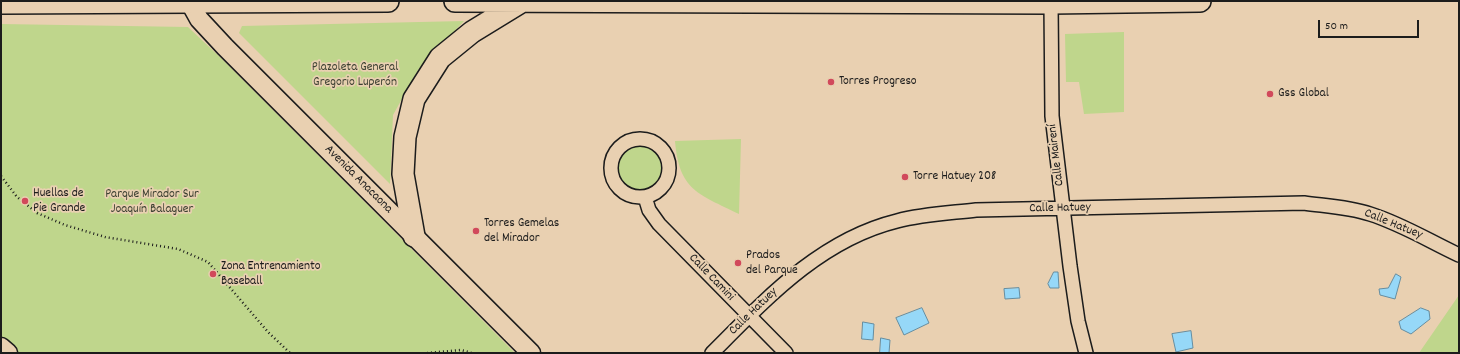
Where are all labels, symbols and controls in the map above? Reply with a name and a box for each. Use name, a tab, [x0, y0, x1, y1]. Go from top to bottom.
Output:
scale bar	[1320, 12, 1421, 38]
text: 50 m	[1325, 18, 1348, 35]
park label: Plazoleta General Gregorio Luperón	[312, 60, 398, 91]
place label: Torres Progreso	[839, 74, 917, 90]
marker: Torres Progreso	[826, 77, 836, 87]
place label: Gss Global	[1278, 86, 1329, 102]
marker: Gss Global	[1265, 89, 1275, 99]
street label: Calle Mairení	[1045, 123, 1069, 187]
street label: Avenida Anacaona	[321, 143, 395, 217]
place label: Torre Hatuey 208	[913, 169, 996, 185]
marker: Torre Hatuey 208	[900, 172, 910, 182]
place label: Huellas de Pie Grande	[33, 186, 85, 217]
park label: Parque Mirador Sur Joaquín Balaguer	[105, 187, 199, 218]
marker: Huellas de Pie Grande	[20, 196, 30, 206]
street label: Calle Hatuey	[1029, 201, 1091, 217]
street label: Calle Hatuey	[1362, 206, 1424, 244]
place label: Torres Gemelas del Mirador	[484, 216, 559, 247]
marker: Torres Gemelas del Mirador	[471, 226, 481, 236]
place label: Prados del Parque	[746, 248, 798, 279]
street label: Calle Camini	[685, 251, 737, 305]
marker: Prados del Parque	[733, 258, 743, 268]
place label: Zona Entrenamiento Baseball	[221, 259, 321, 290]
marker: Zona Entrenamiento Baseball	[208, 269, 218, 279]
street label: Calle Hatuey	[726, 285, 782, 339]

